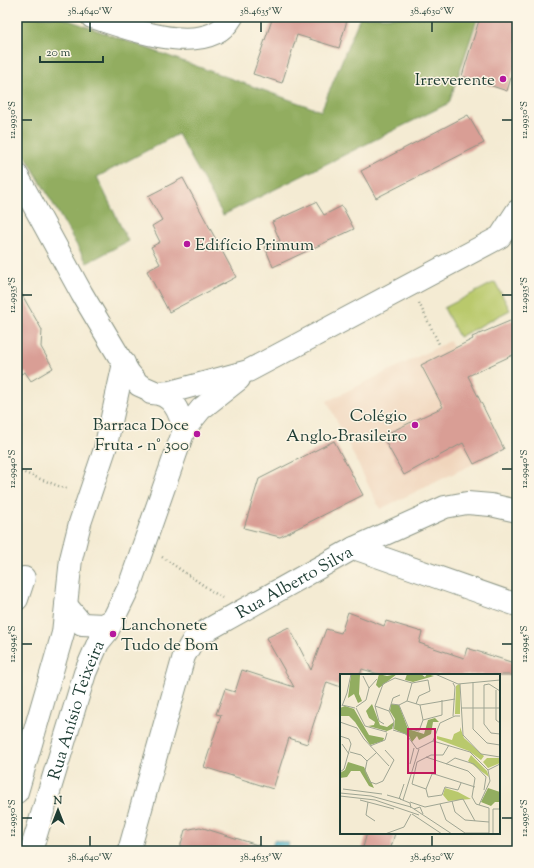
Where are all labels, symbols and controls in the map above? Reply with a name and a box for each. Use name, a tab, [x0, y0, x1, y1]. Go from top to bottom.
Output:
text: 38.4640°W	[68, 4, 112, 19]
text: 38.4635°W	[240, 4, 282, 19]
text: 38.4630°W	[410, 4, 454, 19]
scale bar	[40, 38, 103, 64]
text: 20 m	[46, 44, 71, 62]
place label: Irreverente	[415, 69, 495, 93]
marker: Irreverente	[498, 74, 508, 84]
text: 12.9930°S	[5, 101, 20, 139]
text: 12.9930°S	[517, 101, 532, 139]
place label: Edifício Primum	[195, 234, 314, 258]
marker: Edifício Primum	[182, 239, 192, 249]
text: 12.9935°S	[5, 277, 20, 313]
text: 12.9935°S	[517, 277, 532, 313]
place label: Colégio Anglo-Brasileiro	[286, 405, 407, 449]
place label: Barraca Doce Fruta - n° 300	[93, 414, 189, 458]
marker: Colégio Anglo-Brasileiro	[410, 420, 420, 430]
marker: Barraca Doce Fruta - n° 300	[192, 429, 202, 439]
text: 12.9940°S	[5, 450, 20, 488]
text: 12.9940°S	[517, 450, 532, 488]
street label: Rua Alberto Silva	[232, 541, 358, 626]
place label: Lanchonete Tudo de Bom	[121, 614, 219, 658]
text: 12.9945°S	[5, 625, 20, 663]
text: 12.9945°S	[517, 625, 532, 663]
marker: Lanchonete Tudo de Bom	[108, 629, 118, 639]
street label: Rua Anísio Teixeira	[43, 637, 112, 783]
inset map	[340, 674, 500, 834]
north arrow	[38, 790, 78, 830]
text: N	[53, 793, 63, 809]
text: 12.9950°S	[5, 799, 20, 837]
text: 12.9950°S	[517, 799, 532, 837]
text: 38.4640°W	[68, 850, 112, 865]
text: 38.4635°W	[240, 850, 282, 865]
text: 38.4630°W	[410, 850, 454, 865]

